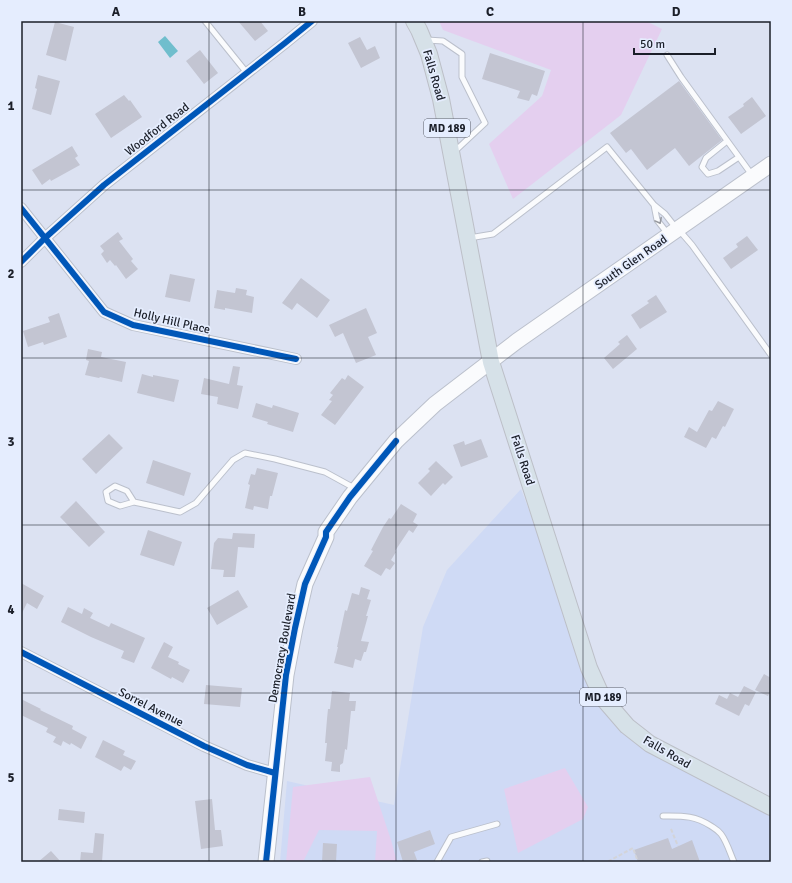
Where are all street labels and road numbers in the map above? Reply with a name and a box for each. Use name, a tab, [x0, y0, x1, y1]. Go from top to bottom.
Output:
street label: Falls Road	[419, 48, 448, 102]
street label: Woodford Road	[122, 100, 193, 159]
road number: MD 189	[424, 119, 470, 137]
street label: South Glen Road	[592, 232, 670, 293]
street label: Holly Hill Place	[132, 305, 212, 338]
street label: Falls Road	[507, 433, 538, 487]
street label: Democracy Boulevard	[265, 592, 300, 704]
street label: Sorrel Avenue	[116, 685, 186, 730]
road number: MD 189	[580, 688, 626, 706]
street label: Falls Road	[640, 733, 693, 772]

